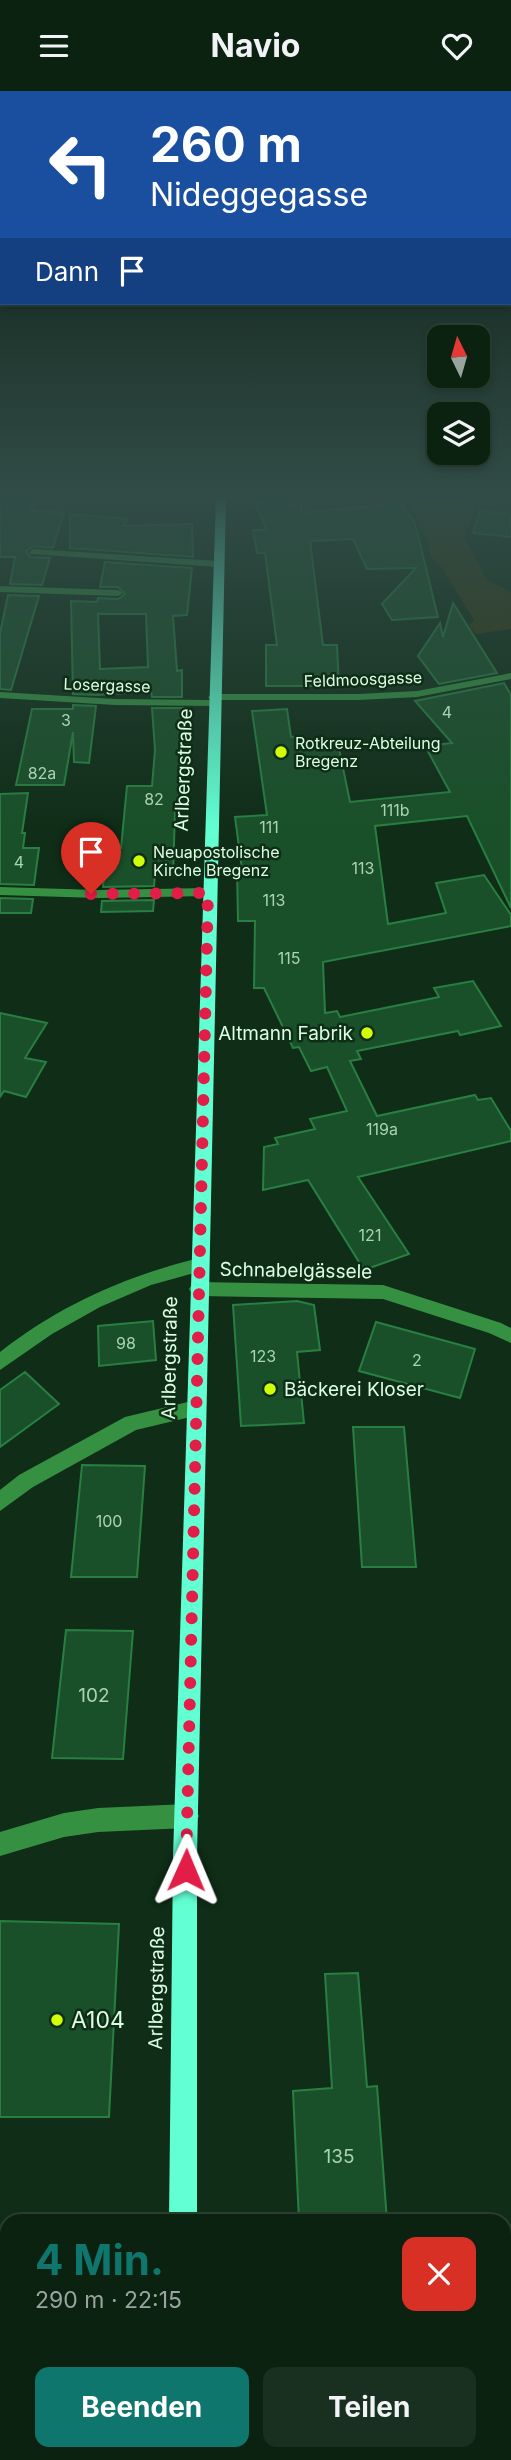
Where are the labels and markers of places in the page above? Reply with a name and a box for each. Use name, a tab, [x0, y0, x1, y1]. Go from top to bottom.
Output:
place label: Rotkreuz-Abteilung Bregenz	[295, 733, 441, 771]
marker: Rotkreuz-Abteilung Bregenz	[273, 744, 289, 760]
pin	[61, 822, 121, 894]
place label: Neuapostolische Kirche Bregenz	[153, 842, 279, 880]
marker: Neuapostolische Kirche Bregenz	[131, 853, 147, 869]
place label: Altmann Fabrik	[218, 1022, 354, 1045]
marker: Altmann Fabrik	[359, 1025, 375, 1041]
place label: Bäckerei Kloser	[284, 1378, 424, 1401]
marker: Bäckerei Kloser	[262, 1381, 278, 1397]
place label: A104	[71, 2006, 125, 2034]
marker: A104	[49, 2012, 65, 2028]

